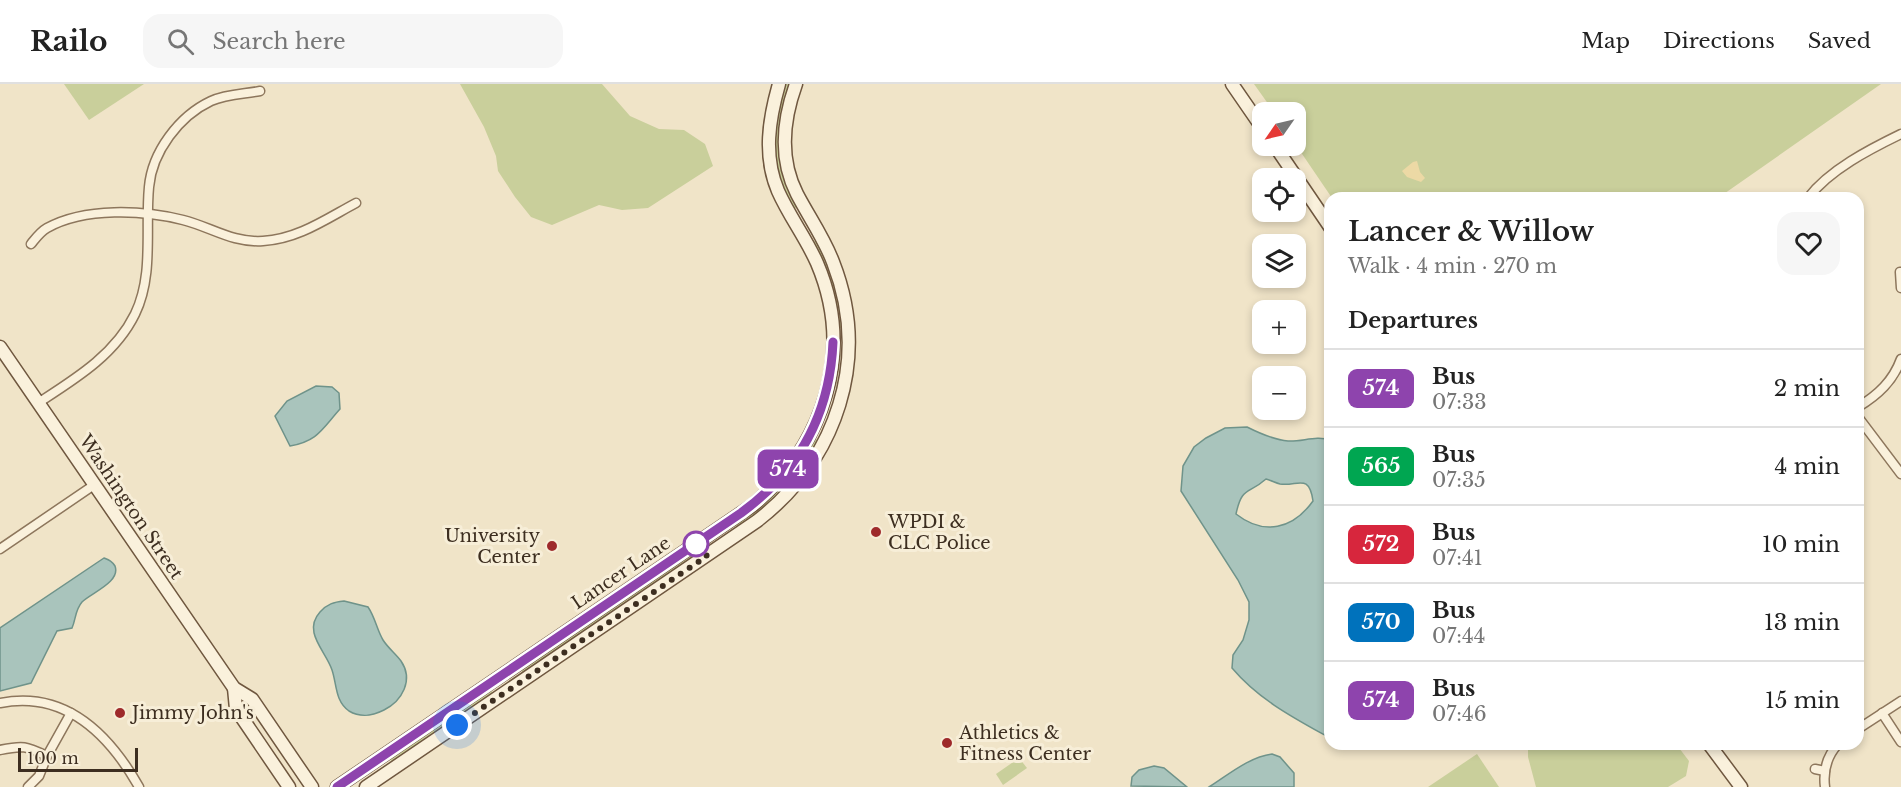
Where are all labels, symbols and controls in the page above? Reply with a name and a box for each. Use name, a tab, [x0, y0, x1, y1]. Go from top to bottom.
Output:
search box	[143, 14, 563, 68]
text: Railo	[30, 24, 107, 59]
icon: search	[164, 25, 197, 58]
text: Search here	[212, 28, 346, 55]
text: Map	[1581, 28, 1630, 54]
text: Directions	[1663, 28, 1775, 54]
text: Saved	[1808, 28, 1871, 54]
north arrow	[1252, 102, 1306, 156]
map controls	[1252, 102, 1306, 420]
button: locate	[1252, 168, 1306, 222]
button: heart	[1777, 212, 1840, 275]
text: Lancer & Willow	[1348, 214, 1594, 249]
button: layers	[1252, 234, 1306, 288]
text: Walk · 4 min · 270 m	[1348, 254, 1557, 278]
button: +	[1252, 300, 1306, 354]
text: Departures	[1348, 307, 1478, 334]
text: Bus	[1432, 363, 1475, 390]
button: −	[1252, 366, 1306, 420]
text: 574	[1363, 375, 1399, 401]
text: 2 min	[1774, 375, 1840, 402]
text: 07:33	[1432, 390, 1487, 414]
street label: Washington Street	[74, 430, 188, 584]
text: Bus	[1432, 441, 1475, 468]
line badge: 574	[754, 450, 822, 488]
text: 565	[1361, 453, 1401, 479]
text: 4 min	[1775, 453, 1840, 480]
text: 574	[770, 456, 806, 482]
text: 07:35	[1432, 468, 1486, 492]
place label: WPDI & CLC Police	[887, 511, 991, 554]
text: Bus	[1432, 519, 1475, 546]
place label: University Center	[445, 525, 540, 568]
marker: WPDI & CLC Police	[869, 525, 883, 539]
unlabelled marker	[683, 531, 709, 557]
text: 572	[1362, 531, 1400, 557]
text: 10 min	[1762, 531, 1840, 558]
street label: Lancer Lane	[567, 532, 675, 614]
marker: University Center	[545, 539, 559, 553]
text: 07:41	[1432, 546, 1483, 570]
text: Bus	[1432, 597, 1475, 624]
text: 570	[1361, 609, 1401, 635]
text: 13 min	[1764, 609, 1840, 636]
text: 07:44	[1432, 624, 1485, 648]
text: Bus	[1432, 675, 1475, 702]
text: 574	[1363, 687, 1399, 713]
text: 15 min	[1765, 687, 1840, 714]
place label: Jimmy John's	[130, 702, 254, 724]
text: 07:46	[1432, 702, 1487, 726]
marker: Jimmy John's	[113, 706, 127, 720]
your location	[442, 710, 472, 740]
place label: Athletics & Fitness Center	[958, 722, 1091, 765]
marker: Athletics & Fitness Center	[940, 736, 954, 750]
scale bar	[18, 745, 138, 772]
text: 100 m	[27, 748, 79, 768]

